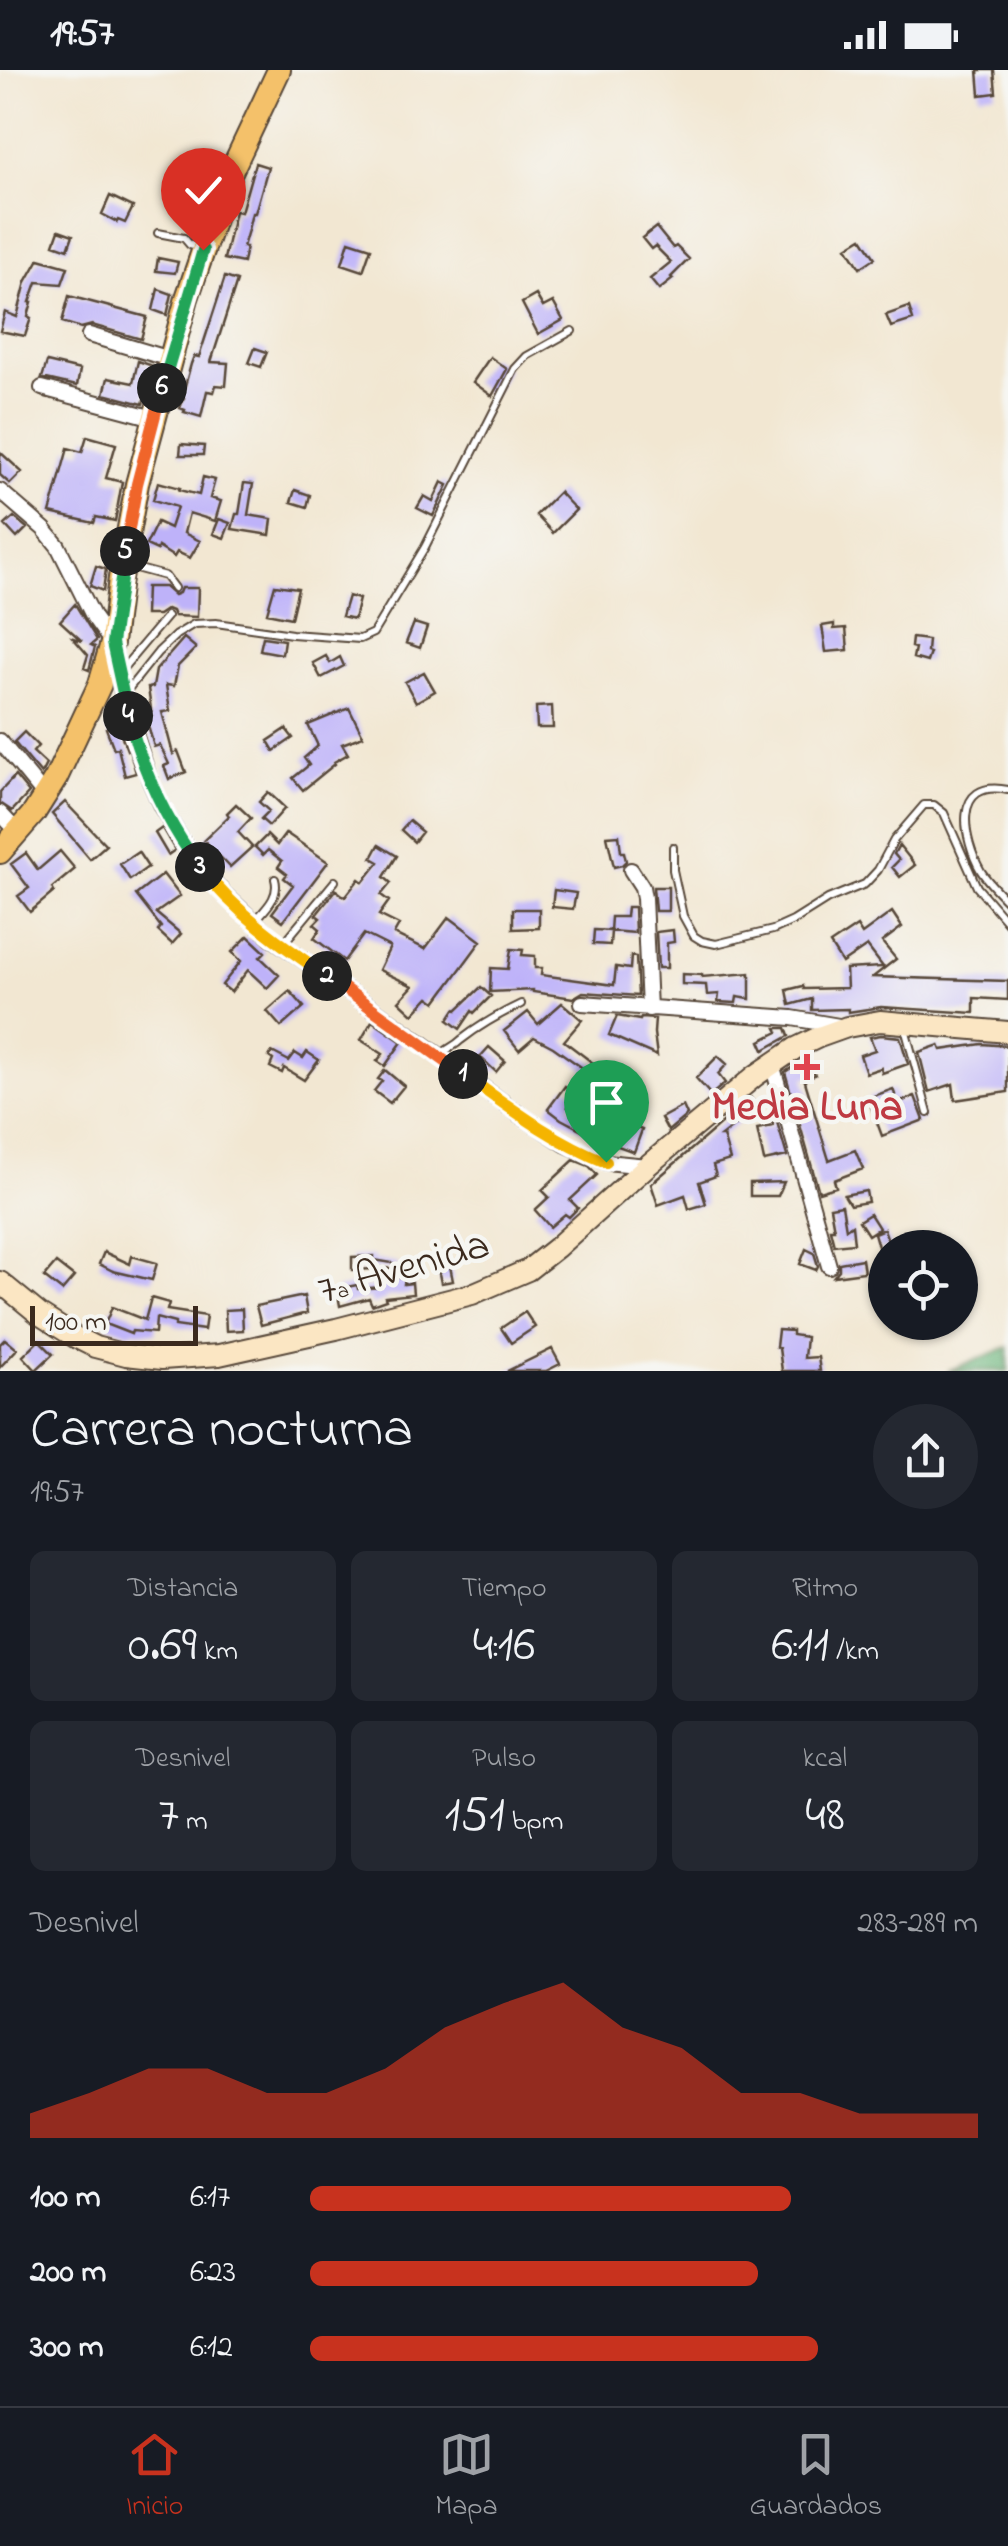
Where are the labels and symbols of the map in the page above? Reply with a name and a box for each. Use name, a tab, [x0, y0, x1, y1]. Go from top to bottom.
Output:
pin	[161, 148, 246, 251]
pin: 6	[137, 363, 187, 413]
pin: 5	[100, 526, 150, 576]
pin: 4	[103, 691, 153, 741]
pin: 3	[175, 842, 225, 892]
pin: 2	[302, 951, 352, 1001]
pin: 1	[438, 1049, 488, 1099]
marker: Media Luna	[796, 1056, 818, 1078]
pin	[564, 1060, 649, 1163]
place label: Media Luna	[711, 1078, 903, 1139]
street label: 7ª Avenida	[311, 1215, 497, 1323]
scale bar	[30, 1301, 198, 1346]

